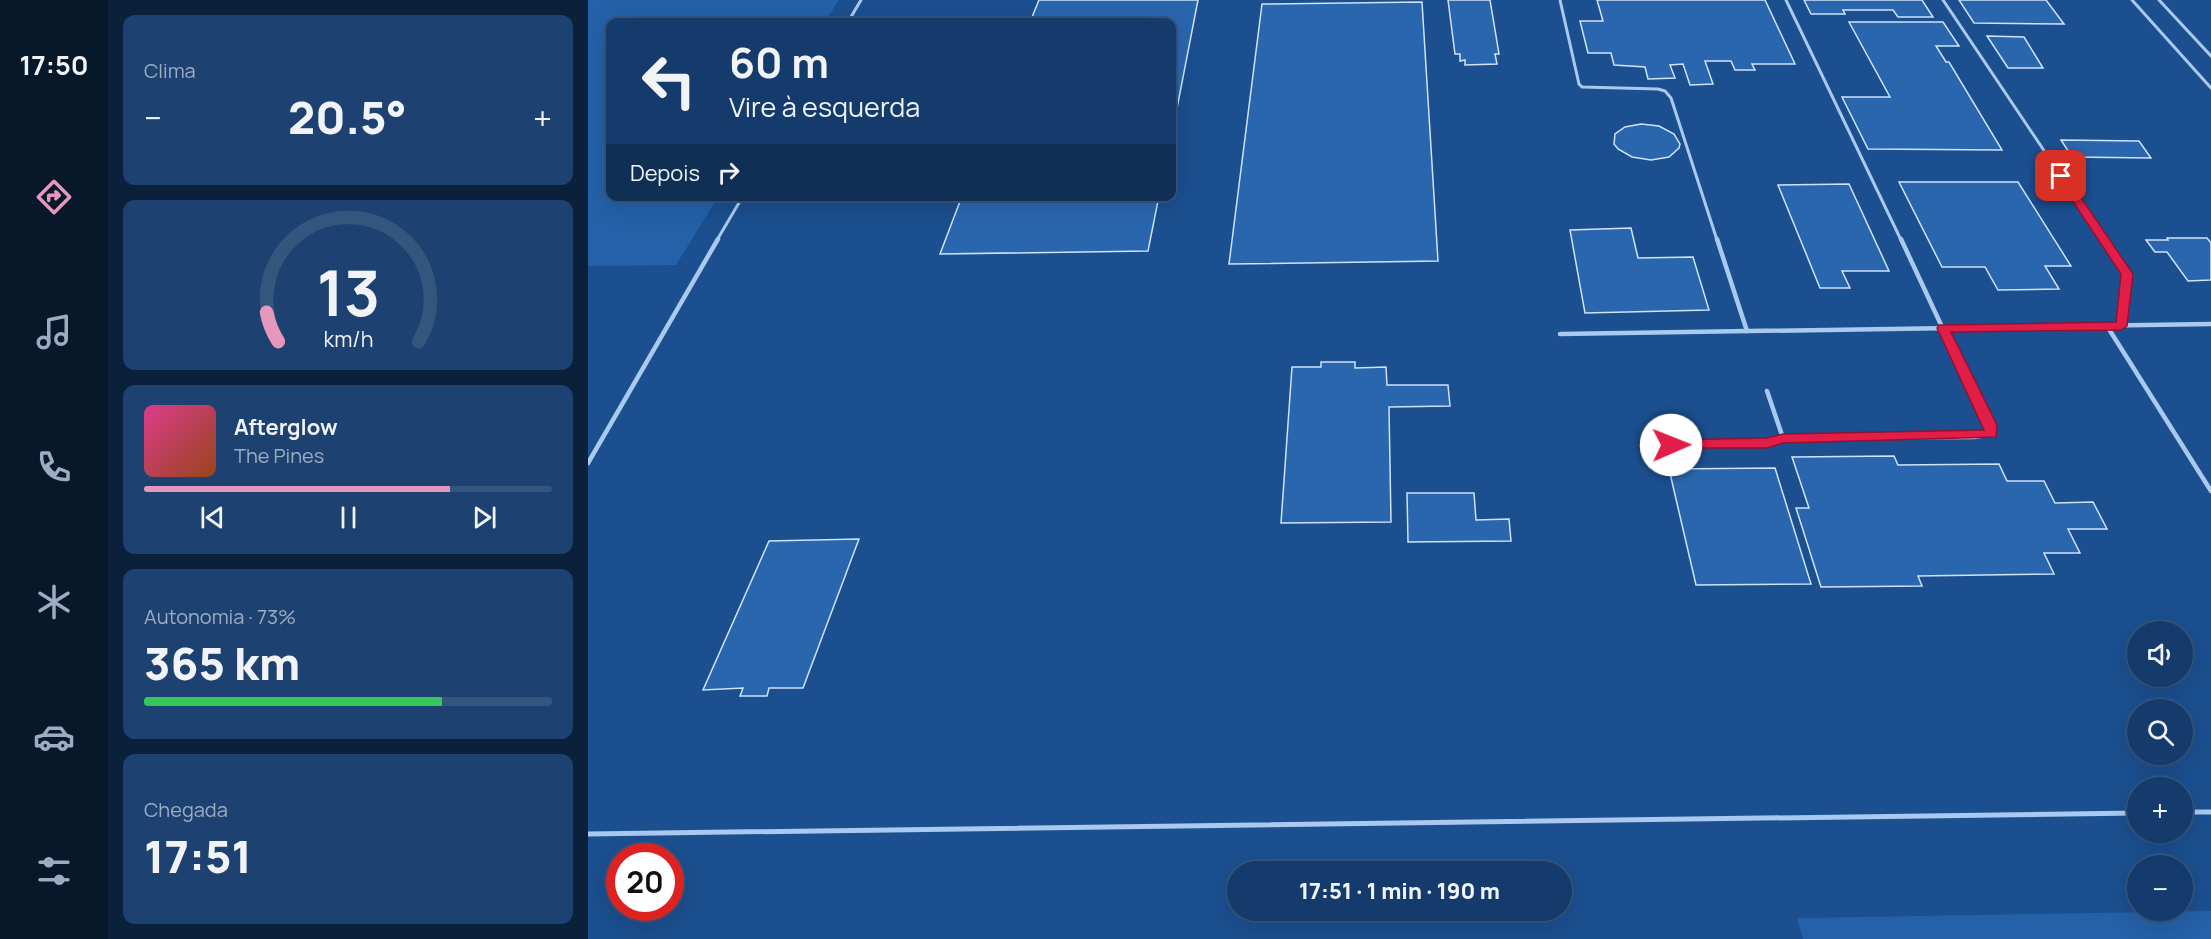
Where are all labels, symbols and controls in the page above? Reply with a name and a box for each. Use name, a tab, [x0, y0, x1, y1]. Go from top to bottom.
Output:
text: 60 m	[729, 33, 829, 91]
icon: left	[630, 42, 708, 120]
text: 17:50	[19, 46, 89, 83]
text: Clima	[144, 57, 196, 84]
text: 20.5°	[288, 86, 407, 148]
text: Vire à esquerda	[729, 88, 920, 125]
text: −	[144, 95, 162, 140]
text: +	[533, 95, 552, 140]
pin	[2035, 150, 2086, 201]
icon: right	[712, 156, 745, 189]
text: Depois	[630, 158, 700, 188]
icon: arrive	[2044, 159, 2077, 192]
icon: directions	[33, 176, 75, 218]
text: 13	[316, 249, 380, 335]
icon: music	[33, 311, 75, 353]
text: km/h	[323, 324, 373, 353]
text: Afterglow	[234, 412, 338, 442]
position arrow	[1639, 413, 1703, 477]
text: The Pines	[234, 442, 324, 469]
icon: phone	[33, 446, 75, 488]
icon: previous	[196, 501, 229, 534]
icon: pause	[332, 501, 365, 534]
icon: next	[468, 501, 501, 534]
icon: climate	[33, 581, 75, 623]
text: Autonomia · 73%	[144, 603, 296, 630]
map controls	[2127, 621, 2193, 921]
button: sound	[2127, 621, 2193, 687]
text: 365 km	[144, 632, 300, 694]
button: search	[2127, 699, 2193, 765]
icon: car	[33, 716, 75, 758]
button: +	[2127, 777, 2193, 843]
text: Chegada	[144, 796, 228, 823]
text: 17:51	[144, 825, 252, 887]
speed limit sign: 20	[606, 843, 684, 921]
icon: filters	[33, 850, 75, 892]
button: −	[2127, 855, 2193, 921]
text: 17:51 · 1 min · 190 m	[1299, 876, 1500, 906]

